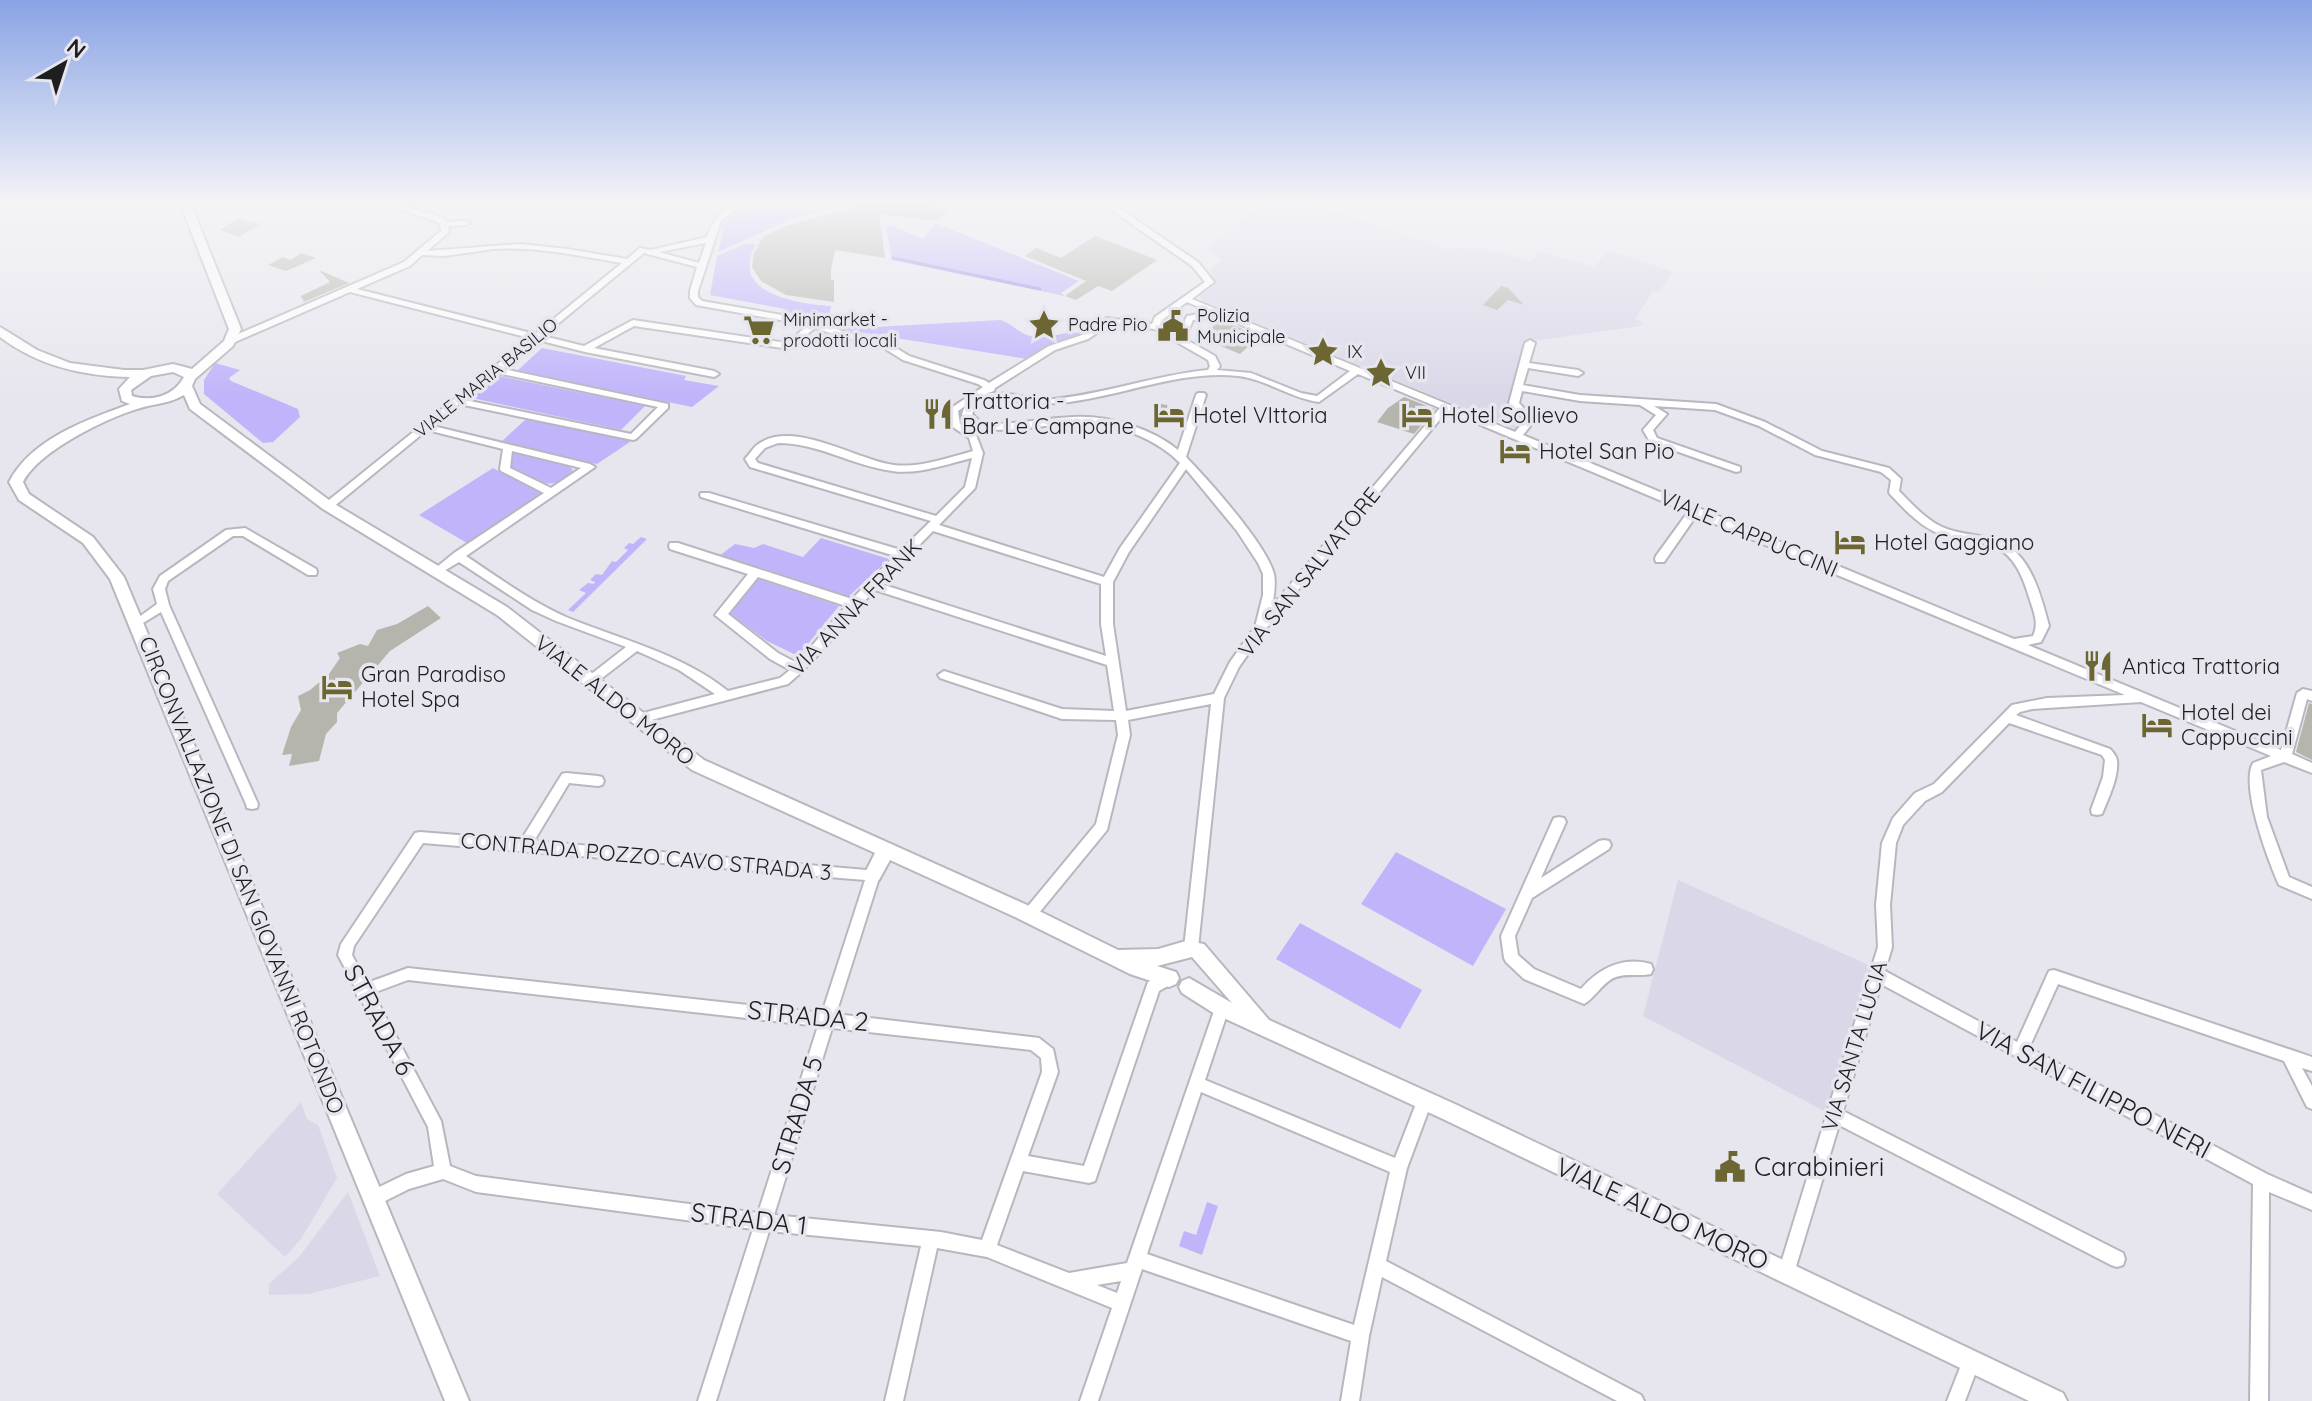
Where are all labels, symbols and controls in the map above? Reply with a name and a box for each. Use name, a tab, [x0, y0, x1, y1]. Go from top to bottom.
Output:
north arrow	[24, 24, 104, 104]
text: N	[61, 32, 92, 64]
place label: Polizia Municipale	[1197, 304, 1286, 348]
place label: Minimarket - prodotti locali	[783, 308, 897, 352]
place icon: Padre Pio	[1027, 308, 1061, 342]
public building icon: Polizia Municipale	[1156, 309, 1190, 343]
street label: VIALE MARIA BASILIO	[409, 313, 562, 443]
supermarket icon: Minimarket - prodotti locali	[742, 313, 776, 347]
place label: Padre Pio	[1068, 313, 1148, 336]
place icon: IX	[1306, 335, 1340, 369]
place label: IX	[1347, 340, 1363, 363]
place icon: VII	[1364, 356, 1398, 390]
place label: VII	[1405, 361, 1426, 384]
place label: Trattoria - Bar Le Campane	[962, 387, 1134, 440]
restaurant icon: Trattoria - Bar Le Campane	[921, 397, 955, 431]
hotel icon: Hotel VIttoria	[1152, 398, 1186, 432]
hotel icon: Hotel Sollievo	[1400, 398, 1434, 432]
place label: Hotel VIttoria	[1193, 401, 1328, 429]
place label: Hotel Sollievo	[1441, 401, 1579, 429]
hotel icon: Hotel San Pio	[1498, 434, 1532, 468]
place label: Hotel San Pio	[1539, 437, 1675, 465]
street label: VIA SAN SALVATORE	[1232, 482, 1386, 662]
street label: VIALE CAPPUCCINI	[1656, 483, 1842, 583]
hotel icon: Hotel Gaggiano	[1833, 525, 1867, 559]
place label: Hotel Gaggiano	[1874, 528, 2034, 556]
street label: VIA ANNA FRANK	[783, 533, 927, 681]
street label: VIALE ALDO MORO	[529, 629, 701, 771]
street label: CIRCONVALLAZIONE DI SAN GIOVANNI ROTONDO	[133, 632, 351, 1118]
restaurant icon: Antica Trattoria	[2081, 649, 2115, 683]
place label: Antica Trattoria	[2122, 652, 2280, 680]
place label: Gran Paradiso Hotel Spa	[361, 660, 506, 713]
hotel icon: Gran Paradiso Hotel Spa	[320, 670, 354, 704]
place label: Hotel dei Cappuccini	[2181, 698, 2293, 751]
hotel icon: Hotel dei Cappuccini	[2140, 708, 2174, 742]
street label: CONTRADA POZZO CAVO STRADA 3	[459, 826, 833, 886]
street label: VIA SANTA LUCIA	[1815, 958, 1893, 1134]
street label: STRADA 6	[336, 959, 422, 1081]
street label: STRADA 2	[746, 993, 870, 1038]
street label: VIA SAN FILIPPO NERI	[1970, 1013, 2217, 1166]
street label: STRADA 5	[763, 1052, 830, 1178]
street label: VIALE ALDO MORO	[1550, 1150, 1774, 1277]
public building icon: Carabinieri	[1713, 1150, 1747, 1184]
place label: Carabinieri	[1754, 1150, 1884, 1183]
street label: STRADA 1	[689, 1195, 809, 1242]

